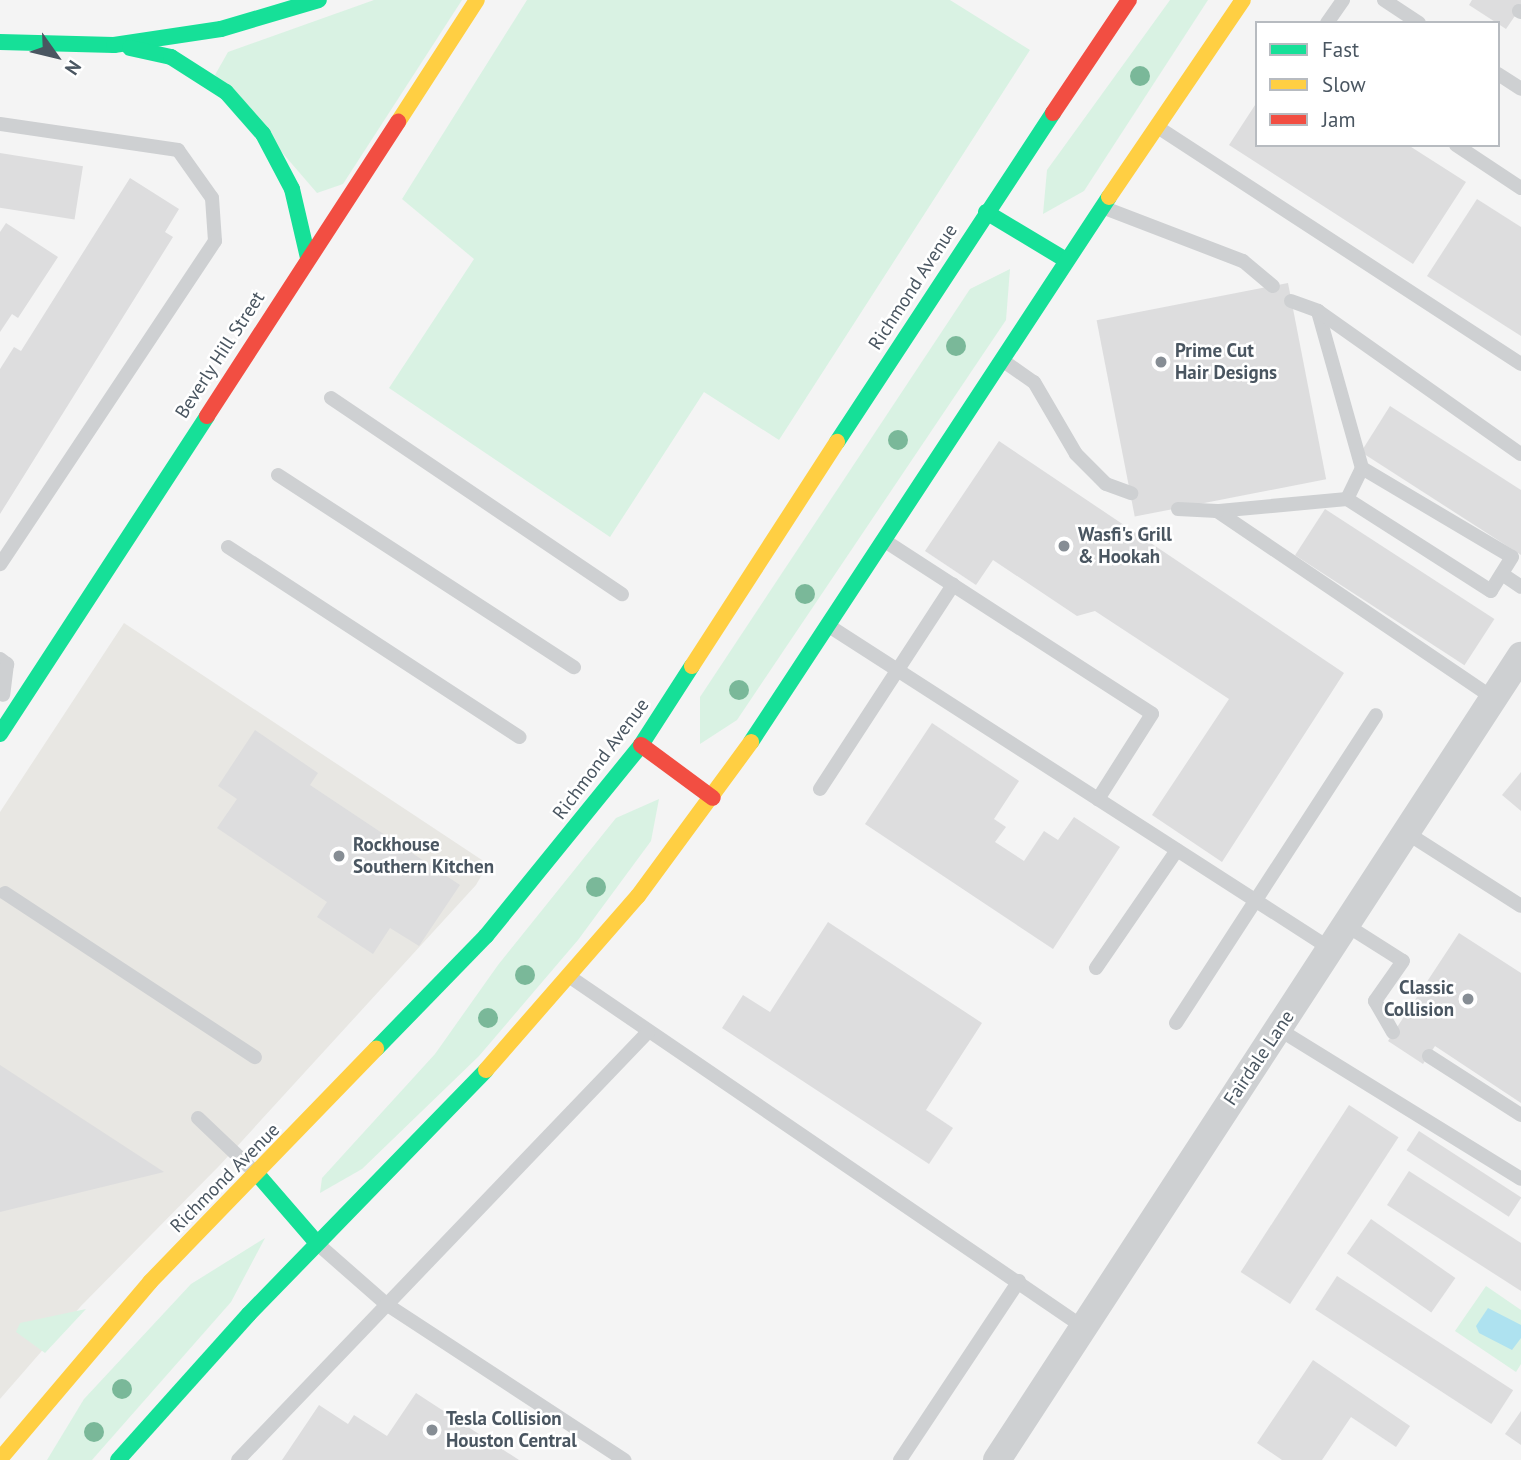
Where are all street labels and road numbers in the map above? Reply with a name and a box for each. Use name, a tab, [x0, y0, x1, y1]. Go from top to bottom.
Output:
street label: Richmond Avenue	[864, 220, 962, 354]
street label: Beverly Hill Street	[170, 287, 270, 423]
street label: Richmond Avenue	[548, 694, 654, 824]
street label: Fairdale Lane	[1219, 1006, 1299, 1110]
street label: Richmond Avenue	[165, 1118, 285, 1238]

